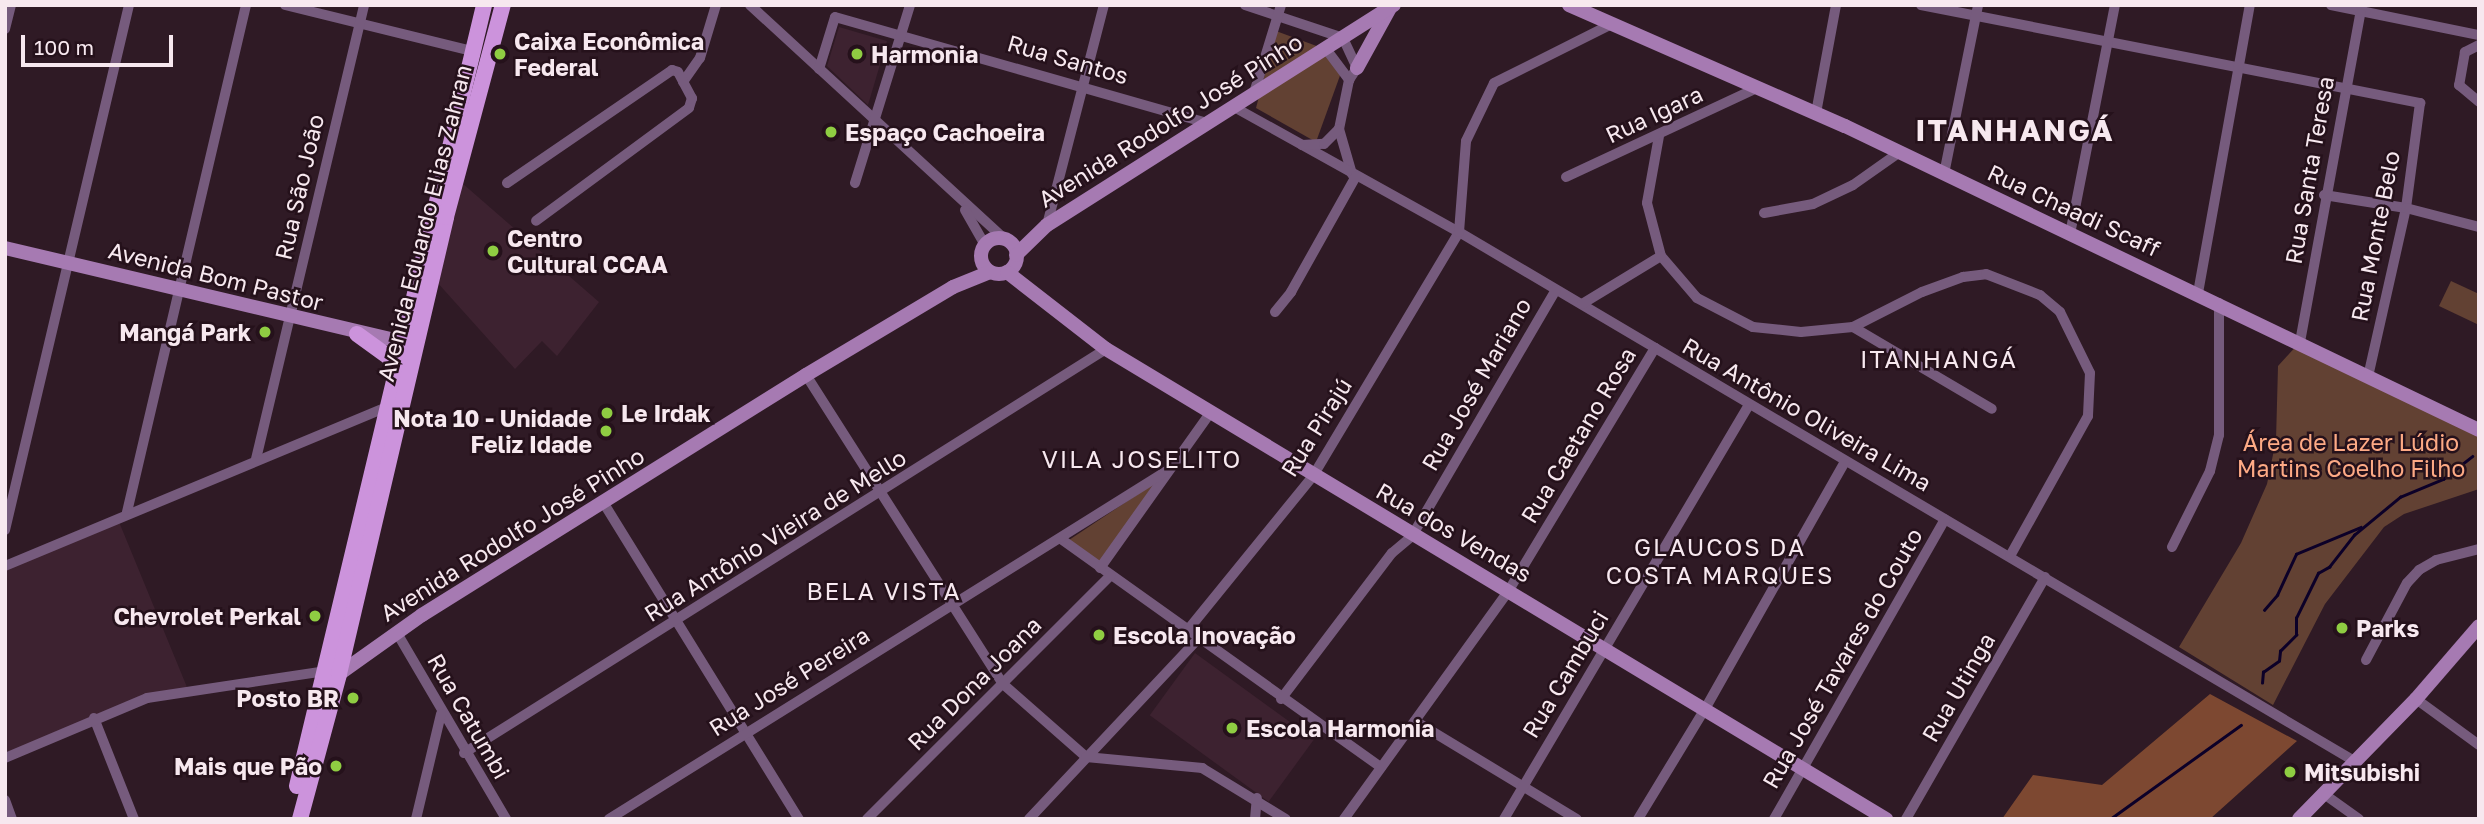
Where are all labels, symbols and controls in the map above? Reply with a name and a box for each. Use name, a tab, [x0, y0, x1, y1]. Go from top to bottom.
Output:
scale bar	[24, 21, 177, 65]
place label: Caixa Econômica Federal	[514, 27, 704, 81]
street label: Avenida Rodolfo José Pinho	[1033, 27, 1307, 213]
street label: Rua Santos	[1004, 29, 1132, 89]
text: 100 m	[34, 34, 94, 60]
place label: Harmonia	[871, 40, 978, 68]
marker: Caixa Econômica Federal	[492, 46, 508, 62]
marker: Harmonia	[849, 46, 865, 62]
street label: Avenida Eduardo Elias Zahran	[371, 62, 477, 384]
street label: Rua Santa Teresa	[2279, 74, 2339, 266]
street label: Rua Igara	[1601, 80, 1707, 148]
street label: Rua São João	[269, 112, 329, 262]
district label: ITANHANGÁ	[1916, 112, 2114, 148]
place label: Espaço Cachoeira	[845, 118, 1045, 146]
marker: Espaço Cachoeira	[823, 124, 839, 140]
street label: Rua Monte Belo	[2345, 148, 2405, 324]
street label: Rua Chaadi Scaff	[1983, 158, 2165, 262]
place label: Centro Cultural CCAA	[507, 224, 668, 278]
street label: Avenida Bom Pastor	[106, 236, 326, 316]
marker: Centro Cultural CCAA	[485, 243, 501, 259]
street label: Rua José Mariano	[1415, 293, 1537, 475]
place label: Mangá Park	[119, 318, 251, 346]
marker: Mangá Park	[257, 324, 273, 340]
street label: Rua Antônio Oliveira Lima	[1678, 331, 1936, 497]
street label: Rua Caetano Rosa	[1515, 342, 1641, 528]
district label: ITANHANGÁ	[1861, 345, 2017, 373]
street label: Rua Pirajú	[1275, 373, 1357, 481]
place label: Le Irdak	[621, 399, 711, 427]
place label: Nota 10 - Unidade Feliz Idade	[393, 404, 592, 458]
marker: Le Irdak	[599, 405, 615, 421]
marker: Nota 10 - Unidade Feliz Idade	[598, 423, 614, 439]
park label: Área de Lazer Lúdio Martins Coelho Filho	[2237, 428, 2465, 482]
street label: Avenida Rodolfo José Pinho	[375, 441, 649, 627]
street label: Rua Antônio Vieira de Mello	[639, 443, 911, 627]
district label: VILA JOSELITO	[1043, 445, 1241, 473]
street label: Rua dos Vendas	[1372, 476, 1536, 588]
street label: Rua José Tavares do Couto	[1756, 523, 1928, 793]
district label: GLAUCOS DA COSTA MARQUES	[1607, 533, 1833, 589]
district label: BELA VISTA	[808, 577, 960, 605]
place label: Chevrolet Perkal	[114, 602, 301, 630]
street label: Rua Cambuci	[1516, 605, 1614, 743]
marker: Chevrolet Perkal	[307, 608, 323, 624]
street label: Rua Dona Joana	[902, 611, 1046, 755]
place label: Parks	[2356, 614, 2419, 642]
marker: Parks	[2334, 620, 2350, 636]
street label: Rua José Pereira	[704, 621, 874, 741]
place label: Escola Inovação	[1113, 621, 1296, 649]
marker: Escola Inovação	[1091, 627, 1107, 643]
street label: Rua Utinga	[1916, 628, 2000, 746]
street label: Rua Catumbi	[422, 648, 516, 784]
place label: Posto BR	[236, 684, 339, 712]
marker: Posto BR	[345, 690, 361, 706]
place label: Escola Harmonia	[1246, 714, 1434, 742]
marker: Escola Harmonia	[1224, 720, 1240, 736]
place label: Mais que Pão	[174, 752, 322, 780]
marker: Mais que Pão	[328, 758, 344, 774]
place label: Mitsubishi	[2304, 758, 2420, 786]
marker: Mitsubishi	[2282, 764, 2298, 780]

